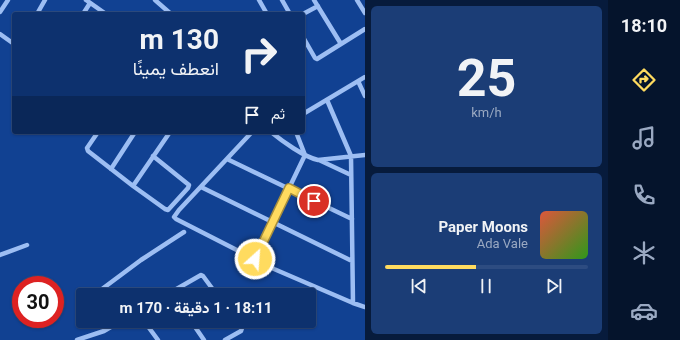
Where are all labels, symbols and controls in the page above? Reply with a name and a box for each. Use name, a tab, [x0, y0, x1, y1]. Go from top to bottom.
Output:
text: 18:10	[621, 15, 667, 36]
text: 130 m	[140, 23, 219, 56]
icon: right	[233, 28, 285, 80]
text: 25	[457, 48, 516, 109]
text: انعطف يمينًا	[133, 58, 219, 79]
icon: directions	[630, 66, 658, 94]
icon: arrive	[241, 104, 263, 126]
text: ثم	[271, 105, 285, 123]
text: km/h	[471, 105, 502, 120]
icon: music	[630, 124, 658, 152]
icon: phone	[630, 181, 658, 209]
pin	[297, 184, 331, 218]
icon: arrive	[303, 190, 325, 212]
text: Paper Moons	[438, 218, 528, 236]
text: Ada Vale	[477, 236, 528, 251]
position arrow	[234, 238, 276, 280]
icon: climate	[630, 239, 658, 267]
icon: previous	[408, 275, 430, 297]
icon: pause	[475, 275, 497, 297]
icon: next	[543, 275, 565, 297]
speed limit sign: 30	[12, 276, 64, 328]
icon: car	[630, 297, 658, 325]
text: 18:11 · 1 دقيقة · 170 m	[120, 299, 272, 317]

